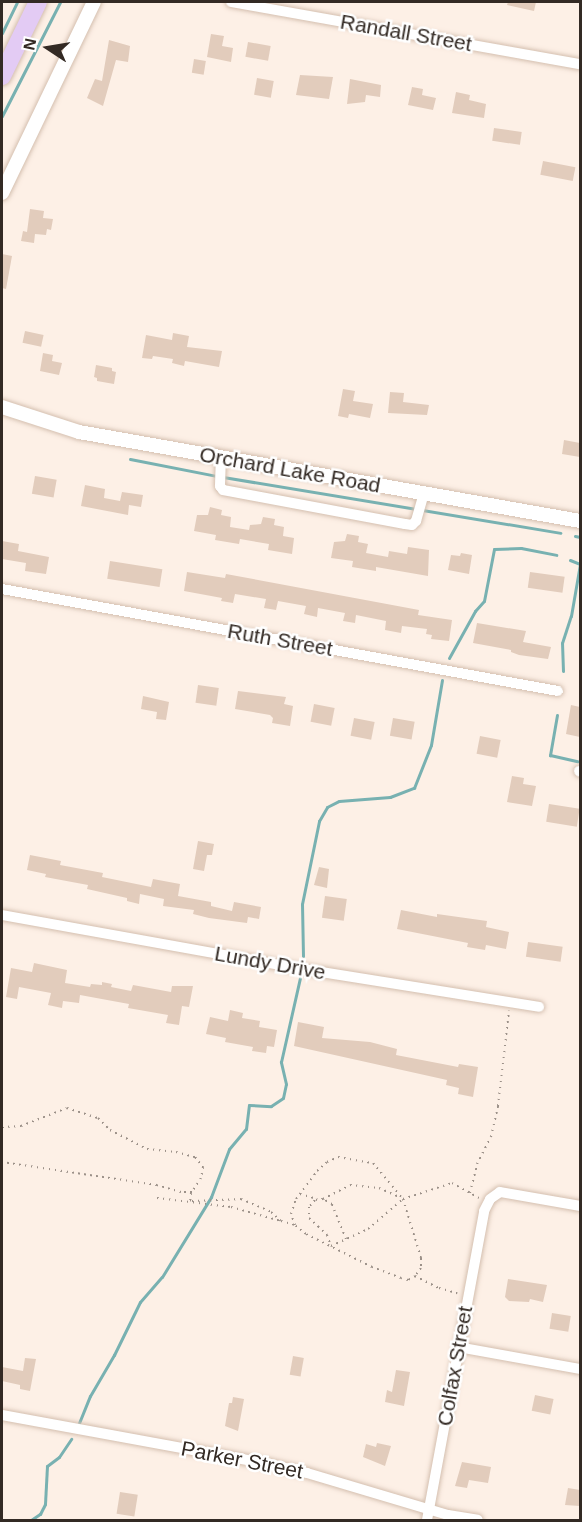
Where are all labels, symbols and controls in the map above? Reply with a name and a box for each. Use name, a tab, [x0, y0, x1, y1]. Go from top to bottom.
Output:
street label: Randall Street	[338, 9, 474, 57]
north arrow	[18, 18, 78, 78]
text: N	[20, 37, 39, 52]
street label: Orchard Lake Road	[198, 442, 382, 498]
street label: Ruth Street	[226, 618, 334, 662]
street label: Lundy Drive	[213, 941, 327, 985]
street label: Colfax Street	[432, 1304, 478, 1428]
street label: Parker Street	[179, 1436, 305, 1484]

